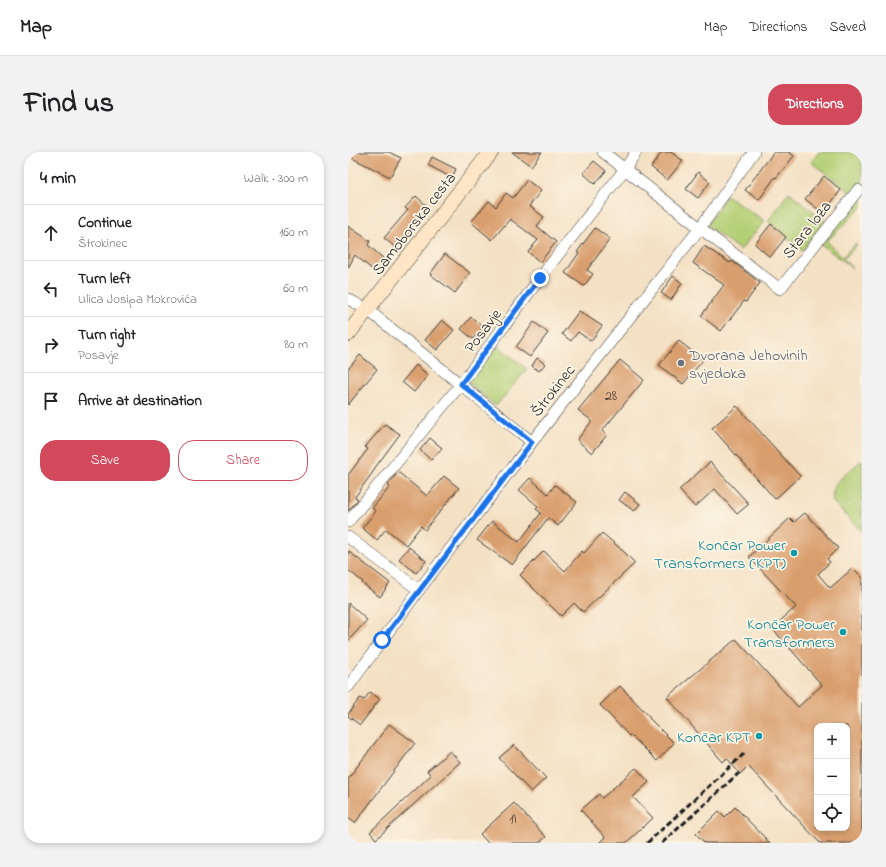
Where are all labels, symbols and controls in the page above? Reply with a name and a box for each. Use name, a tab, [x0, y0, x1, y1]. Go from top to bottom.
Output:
text: Map	[20, 14, 52, 41]
text: Map	[704, 17, 727, 38]
text: Directions	[749, 17, 807, 38]
text: Saved	[829, 17, 866, 38]
text: Find us	[24, 84, 114, 125]
button: Directions	[768, 84, 862, 125]
text: 4 min	[40, 166, 76, 191]
street label: Samoborska cesta	[367, 168, 463, 281]
text: Walk · 300 m	[244, 169, 308, 188]
street label: Stara loza	[777, 196, 838, 265]
text: Continue	[78, 212, 132, 234]
icon: ahead	[40, 222, 62, 244]
text: 160 m	[279, 223, 308, 242]
text: Štrokinec	[78, 234, 127, 253]
text: Turn left	[78, 268, 131, 290]
route end	[531, 269, 549, 287]
icon: left	[40, 278, 62, 300]
text: 60 m	[283, 279, 308, 298]
text: Ulica Josipa Mokrovića	[78, 290, 197, 309]
street label: Posavje	[459, 303, 509, 358]
text: Turn right	[78, 324, 136, 346]
icon: right	[40, 334, 62, 356]
text: 80 m	[284, 335, 308, 354]
place label: Dvorana Jehovinih svjedoka	[688, 344, 808, 386]
text: Posavje	[78, 346, 119, 365]
marker: Dvorana Jehovinih svjedoka	[676, 358, 686, 368]
street label: Štrokinec	[525, 359, 582, 422]
house number: 28	[605, 386, 617, 407]
icon: arrive	[40, 390, 62, 412]
text: Arrive at destination	[78, 390, 202, 412]
button: Save	[40, 440, 170, 481]
button: Share	[178, 440, 308, 481]
place label: Končar Power Transformers (KPT)	[654, 534, 786, 576]
marker: Končar Power Transformers (KPT)	[789, 548, 799, 558]
place label: Končar Power Transformers	[744, 613, 835, 655]
marker: Končar Power Transformers	[838, 627, 848, 637]
route start	[373, 631, 391, 649]
map controls	[814, 723, 850, 831]
button: +	[814, 723, 850, 759]
place label: Končar KPT	[677, 726, 751, 750]
marker: Končar KPT	[754, 731, 764, 741]
button: −	[814, 759, 850, 795]
button: locate	[814, 795, 850, 831]
house number: 1I	[509, 809, 517, 830]

